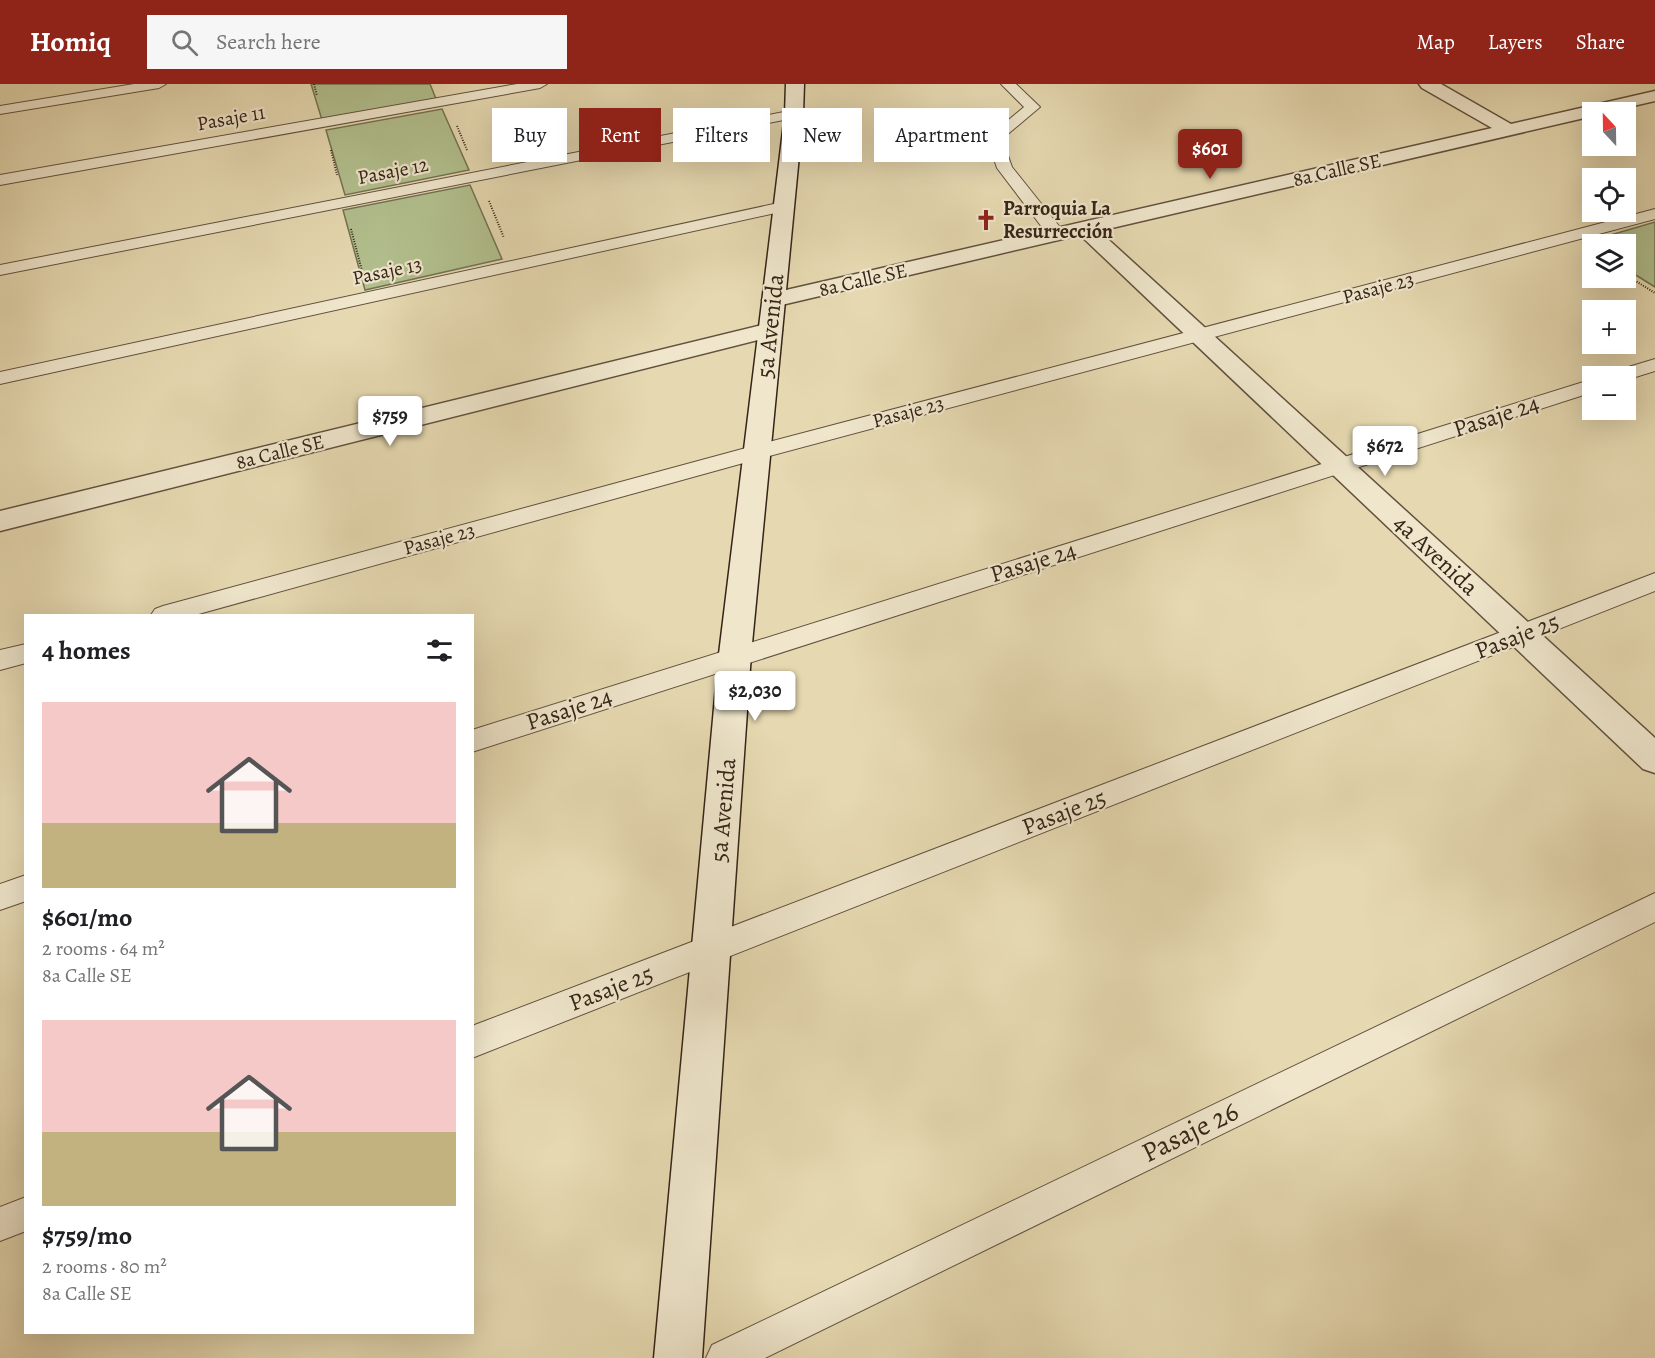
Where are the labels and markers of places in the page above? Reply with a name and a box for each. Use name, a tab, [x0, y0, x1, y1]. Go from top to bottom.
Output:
pin: $601	[1174, 129, 1246, 180]
place label: Parroquia La Resurrección	[1003, 195, 1113, 245]
church icon: Parroquia La Resurrección	[974, 208, 998, 232]
pin: $759	[354, 396, 426, 447]
pin: $672	[1349, 426, 1421, 477]
pin: $2,030	[706, 671, 804, 722]

